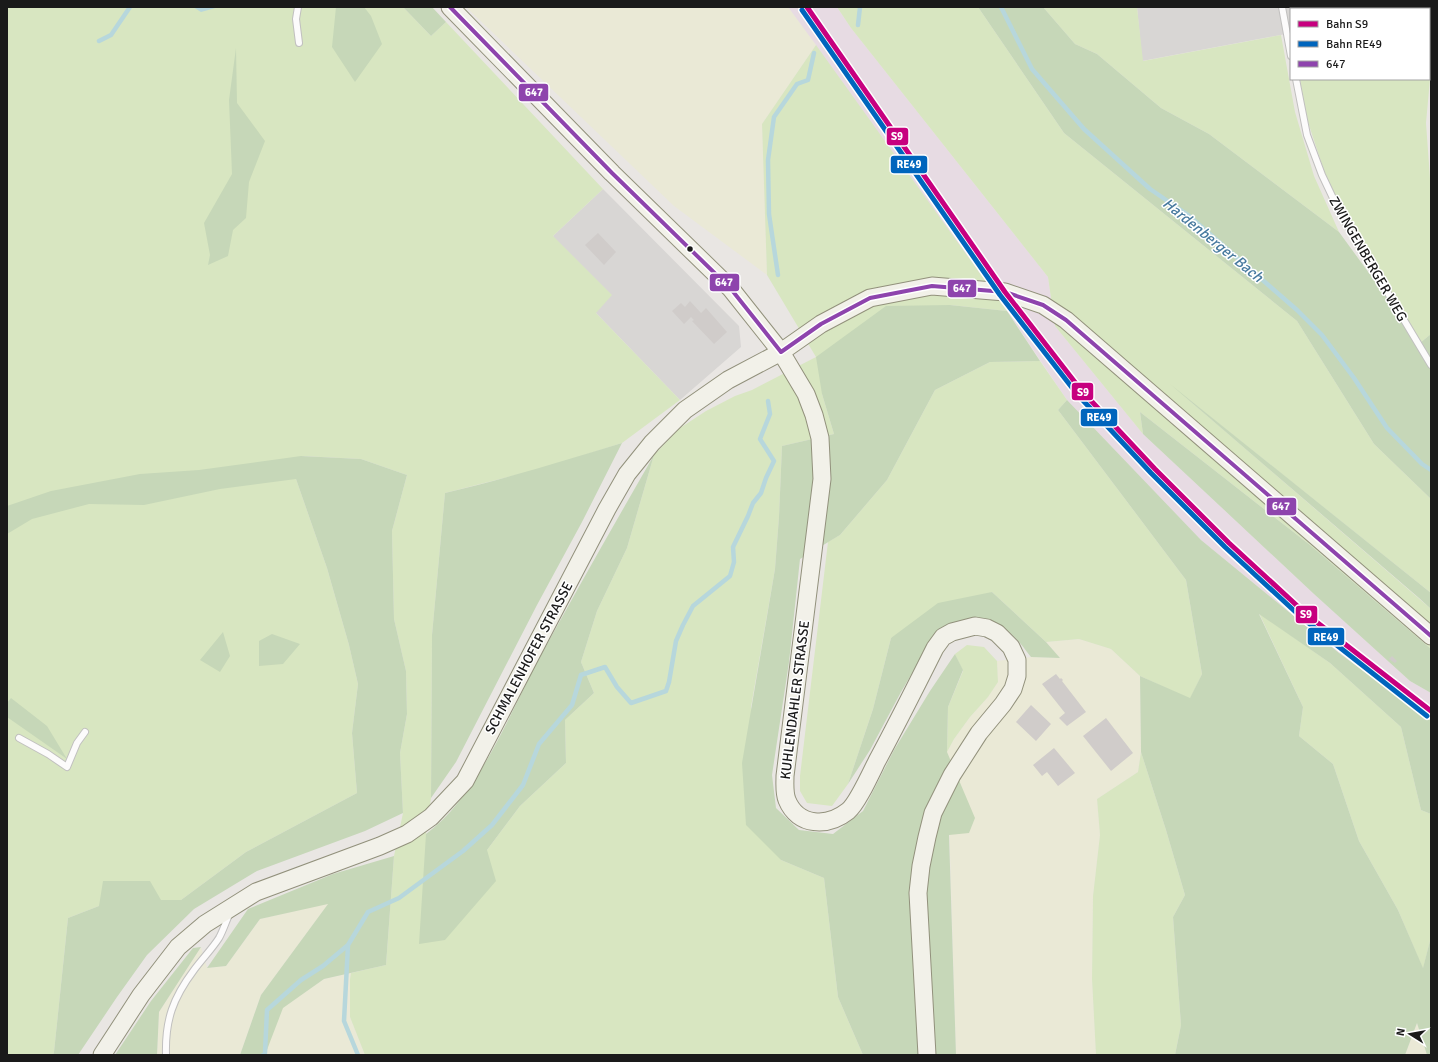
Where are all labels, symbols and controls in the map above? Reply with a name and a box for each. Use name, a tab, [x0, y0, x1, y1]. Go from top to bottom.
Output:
legend	[1290, 8, 1430, 80]
text: Bahn S9	[1326, 17, 1368, 32]
text: Bahn RE49	[1326, 37, 1382, 52]
text: 647	[1326, 57, 1345, 72]
line badge: 647	[518, 83, 549, 102]
text: 647	[525, 86, 543, 99]
line badge: S9	[886, 127, 909, 146]
text: S9	[891, 130, 903, 143]
line badge: RE49	[890, 155, 928, 174]
text: RE49	[897, 158, 922, 171]
street label: ZWINGENBERGER WEG	[1325, 193, 1411, 325]
water label: Hardenberger Bach	[1159, 194, 1267, 286]
unlabelled marker	[685, 244, 695, 254]
line badge: 647	[709, 273, 740, 292]
text: 647	[715, 276, 733, 289]
line badge: 647	[947, 279, 977, 298]
text: 647	[953, 282, 971, 295]
line badge: S9	[1071, 382, 1094, 401]
text: S9	[1077, 386, 1089, 399]
line badge: RE49	[1080, 408, 1118, 427]
text: RE49	[1087, 411, 1112, 424]
line badge: 647	[1266, 497, 1297, 516]
text: 647	[1272, 500, 1290, 513]
street label: SCHMALENHOFER STRASSE	[482, 579, 576, 737]
line badge: S9	[1295, 605, 1318, 624]
text: S9	[1300, 608, 1312, 621]
street label: KUHLENDAHLER STRASSE	[777, 620, 813, 780]
line badge: RE49	[1307, 627, 1345, 646]
text: RE49	[1314, 631, 1339, 644]
north arrow	[1390, 1014, 1430, 1054]
text: N	[1394, 1027, 1408, 1037]

